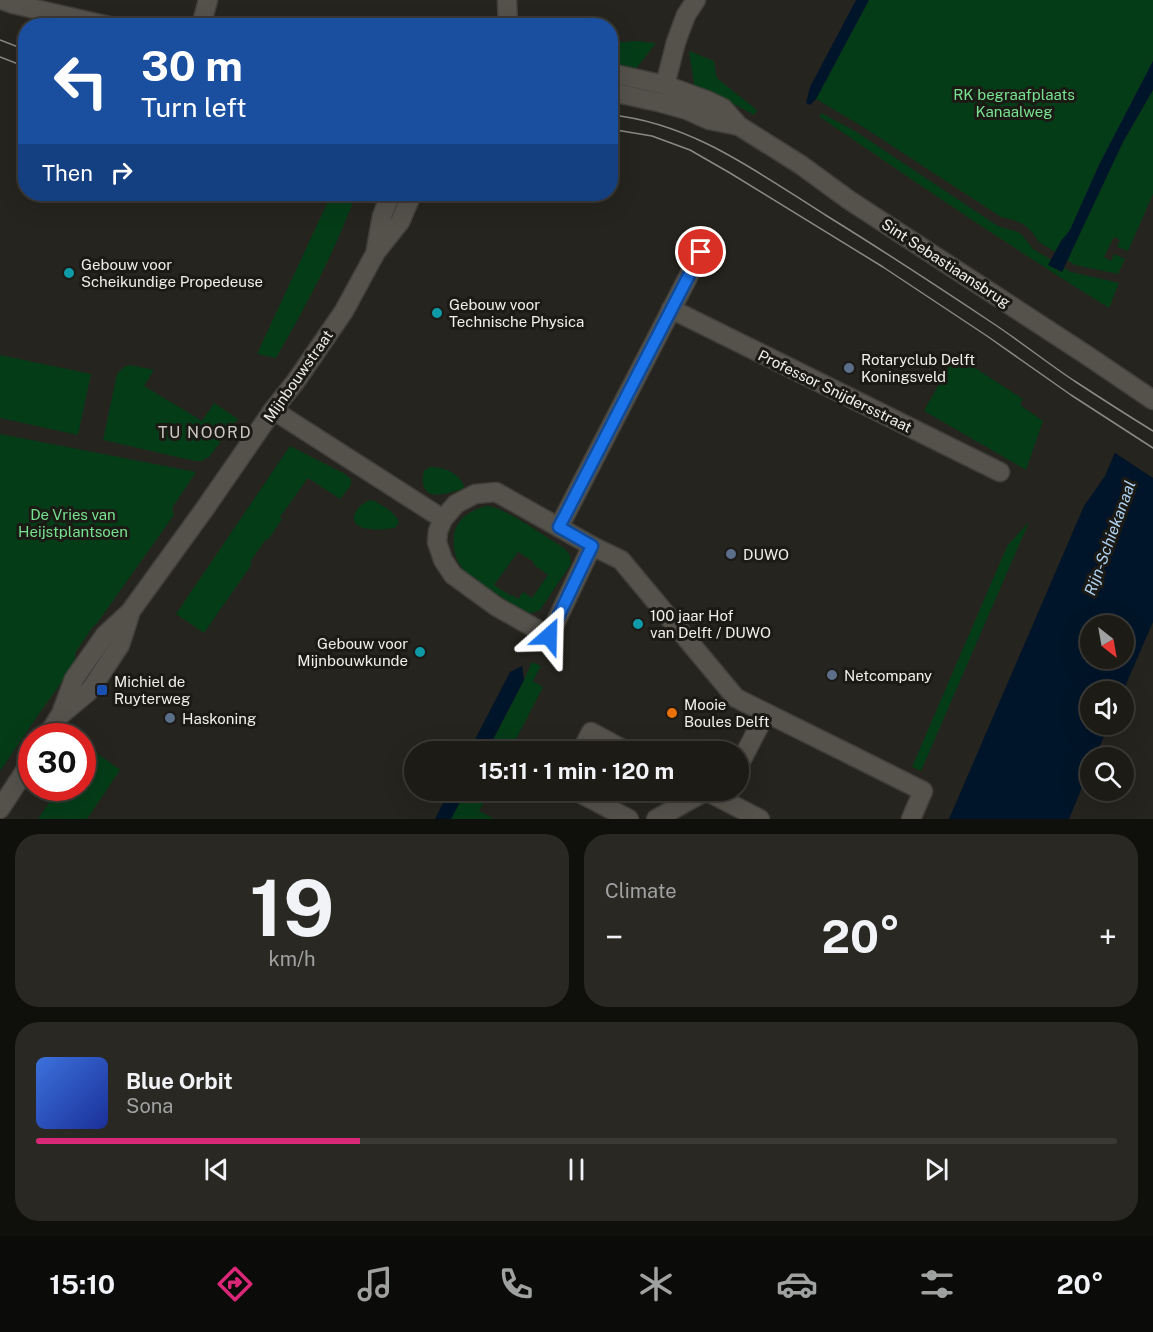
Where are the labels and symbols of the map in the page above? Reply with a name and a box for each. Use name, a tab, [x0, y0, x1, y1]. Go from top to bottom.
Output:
park label: RK begraafplaats Kanaalweg	[953, 86, 1075, 120]
street label: Sint Sebastiaansbrug	[879, 215, 1013, 311]
pin	[675, 226, 726, 277]
place label: Gebouw voor Scheikundige Propedeuse	[81, 256, 263, 290]
marker: Gebouw voor Scheikundige Propedeuse	[62, 266, 76, 280]
place label: Gebouw voor Technische Physica	[449, 296, 584, 330]
marker: Gebouw voor Technische Physica	[430, 306, 444, 320]
street label: Mijnbouwstraat	[260, 327, 336, 425]
street label: Professor Snijdersstraat	[755, 346, 915, 436]
place label: Rotaryclub Delft Koningsveld	[861, 351, 975, 385]
marker: Rotaryclub Delft Koningsveld	[842, 361, 856, 375]
district label: TU NOORD	[158, 423, 252, 442]
water label: Rijn-Schiekanaal	[1080, 478, 1140, 598]
park label: De Vries van Heijstplantsoen	[18, 506, 128, 540]
place label: DUWO	[743, 546, 789, 563]
marker: DUWO	[724, 547, 738, 561]
position arrow	[517, 604, 581, 668]
place label: 100 jaar Hof van Delft / DUWO	[650, 607, 771, 641]
north arrow	[1080, 615, 1134, 669]
marker: 100 jaar Hof van Delft / DUWO	[631, 617, 645, 631]
place label: Gebouw voor Mijnbouwkunde	[297, 635, 408, 669]
marker: Gebouw voor Mijnbouwkunde	[413, 645, 427, 659]
place label: Netcompany	[844, 667, 932, 684]
marker: Netcompany	[825, 668, 839, 682]
place label: Michiel de Ruyterweg	[114, 673, 190, 707]
marker: Michiel de Ruyterweg	[95, 683, 109, 697]
place label: Mooie Boules Delft	[684, 696, 770, 730]
marker: Mooie Boules Delft	[665, 706, 679, 720]
place label: Haskoning	[182, 710, 256, 727]
marker: Haskoning	[163, 711, 177, 725]
speed limit sign: 30	[18, 723, 96, 801]

